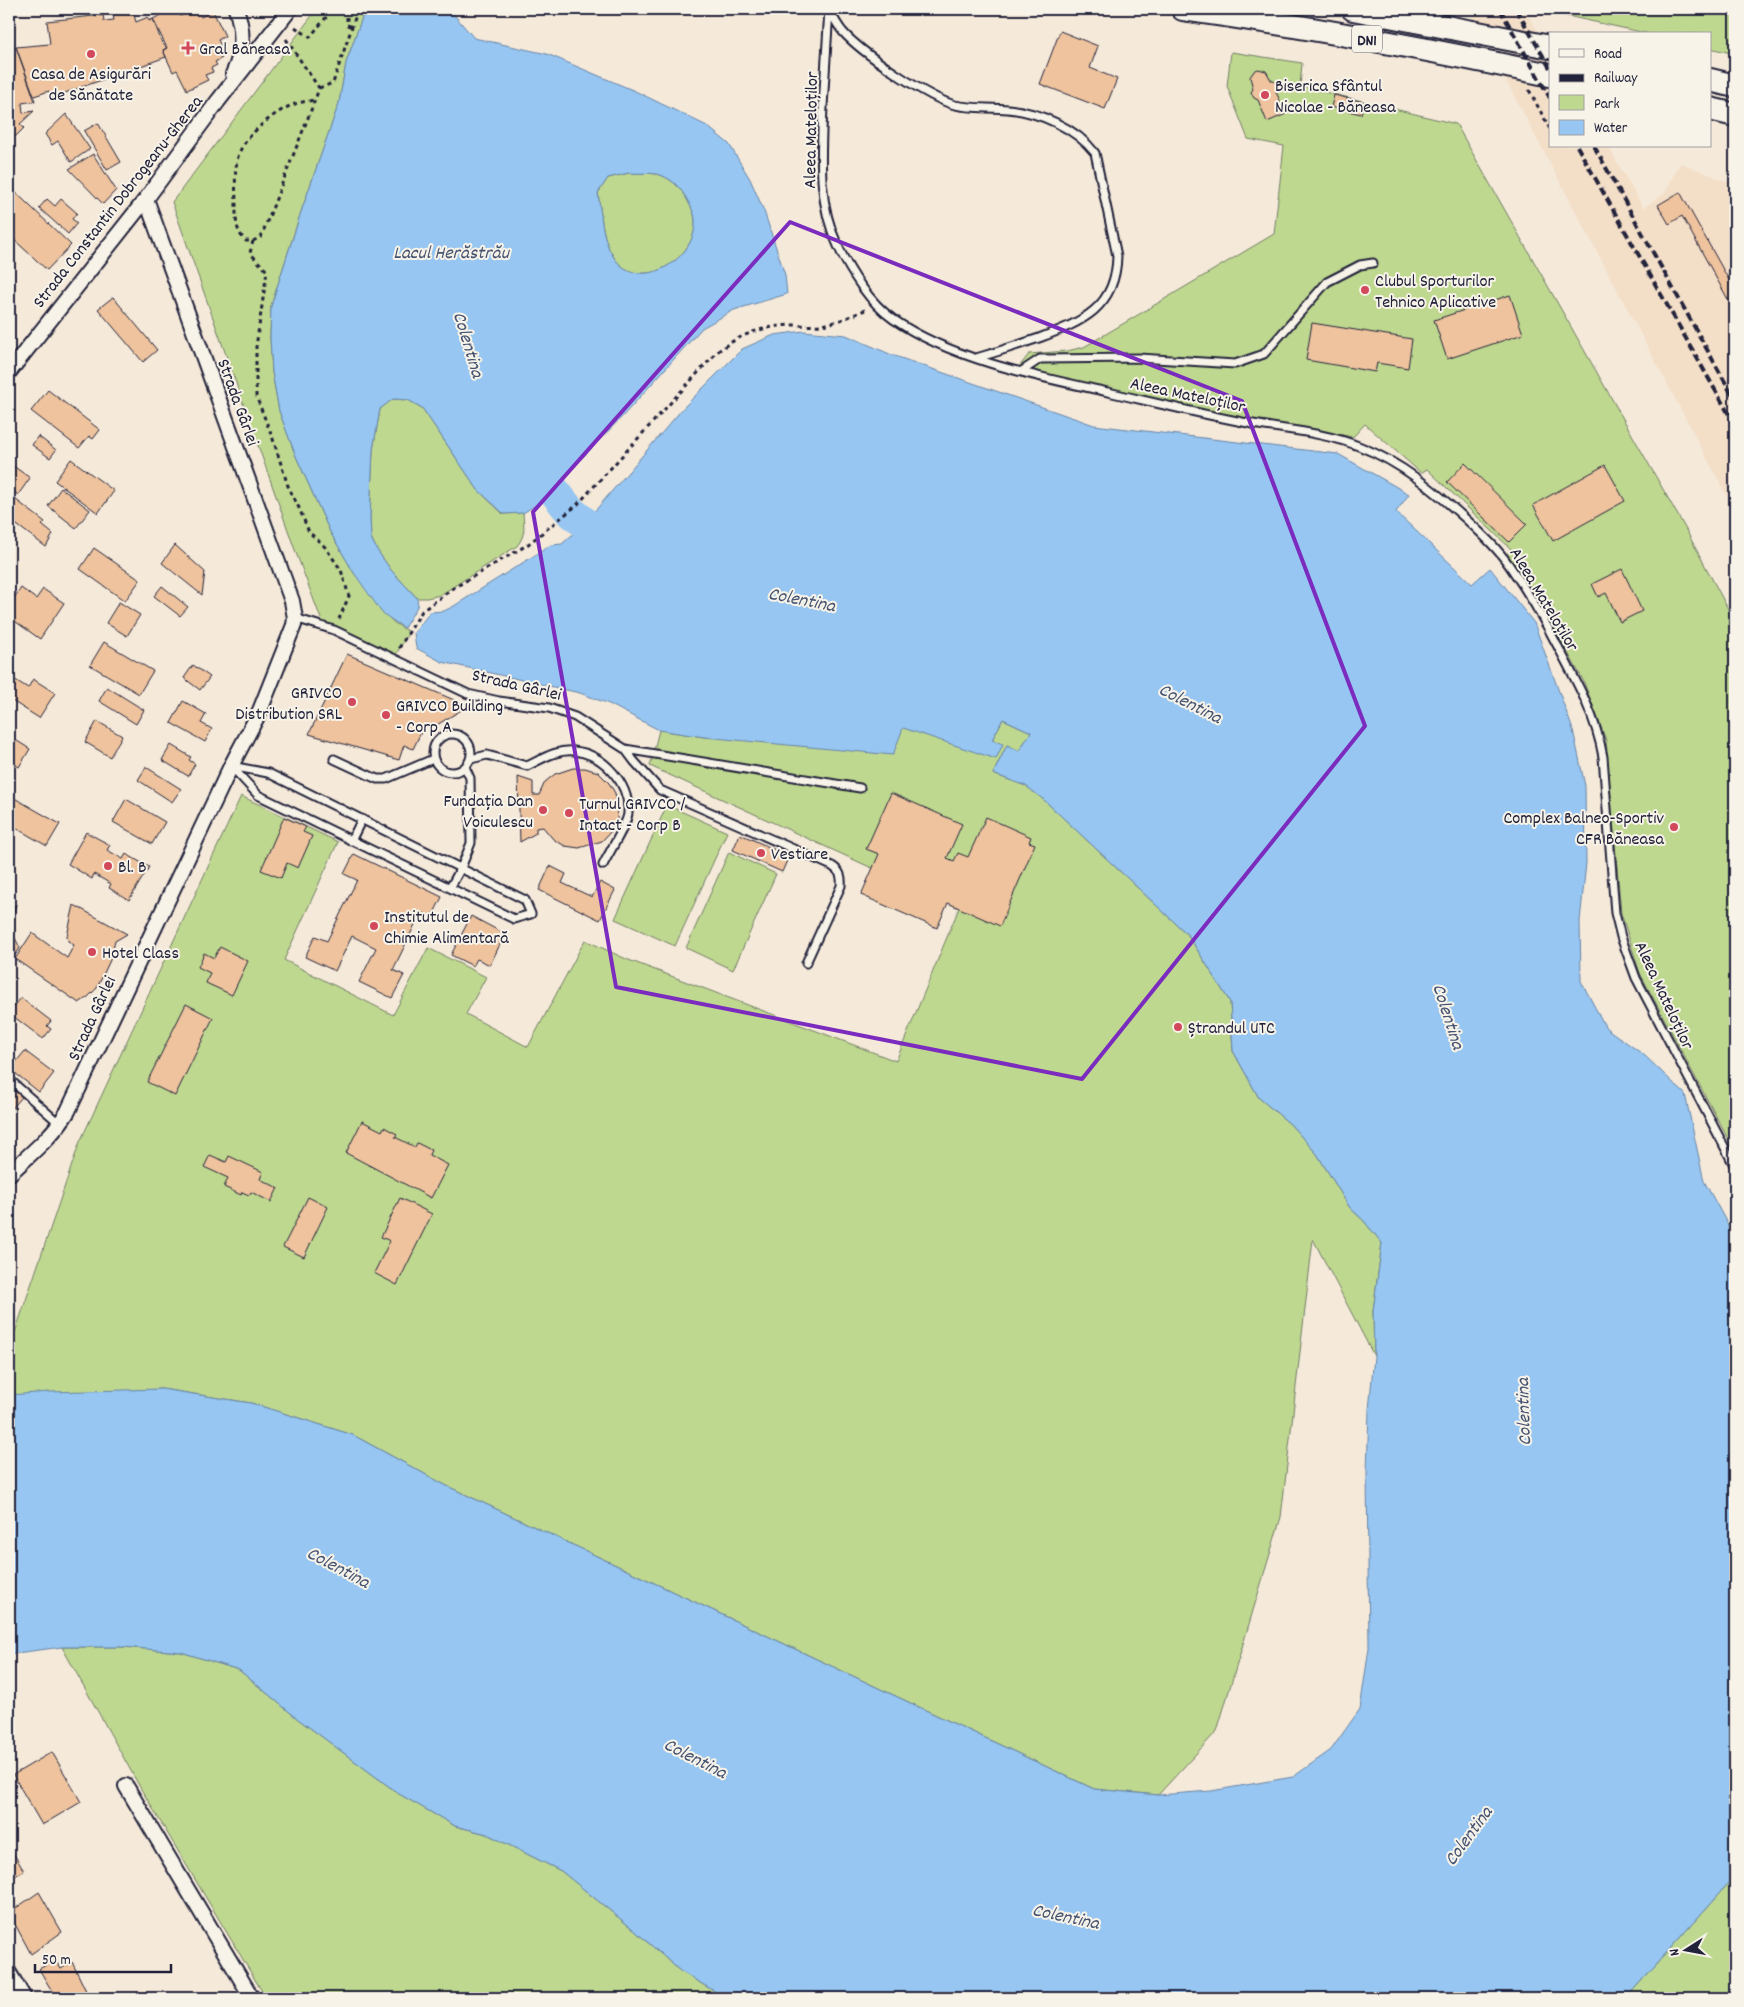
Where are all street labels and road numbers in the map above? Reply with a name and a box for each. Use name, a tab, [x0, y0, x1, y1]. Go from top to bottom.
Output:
road number: DN1	[1352, 26, 1382, 52]
street label: Aleea Mateloților	[799, 71, 826, 189]
street label: Strada Constantin Dobrogeanu-Gherea	[28, 90, 210, 314]
street label: Strada Gârlei	[209, 356, 264, 450]
street label: Aleea Mateloților	[1128, 372, 1248, 421]
street label: Aleea Mateloților	[1502, 544, 1584, 657]
street label: Strada Gârlei	[469, 664, 564, 709]
street label: Aleea Mateloților	[1627, 938, 1699, 1055]
street label: Strada Gârlei	[63, 973, 124, 1066]

